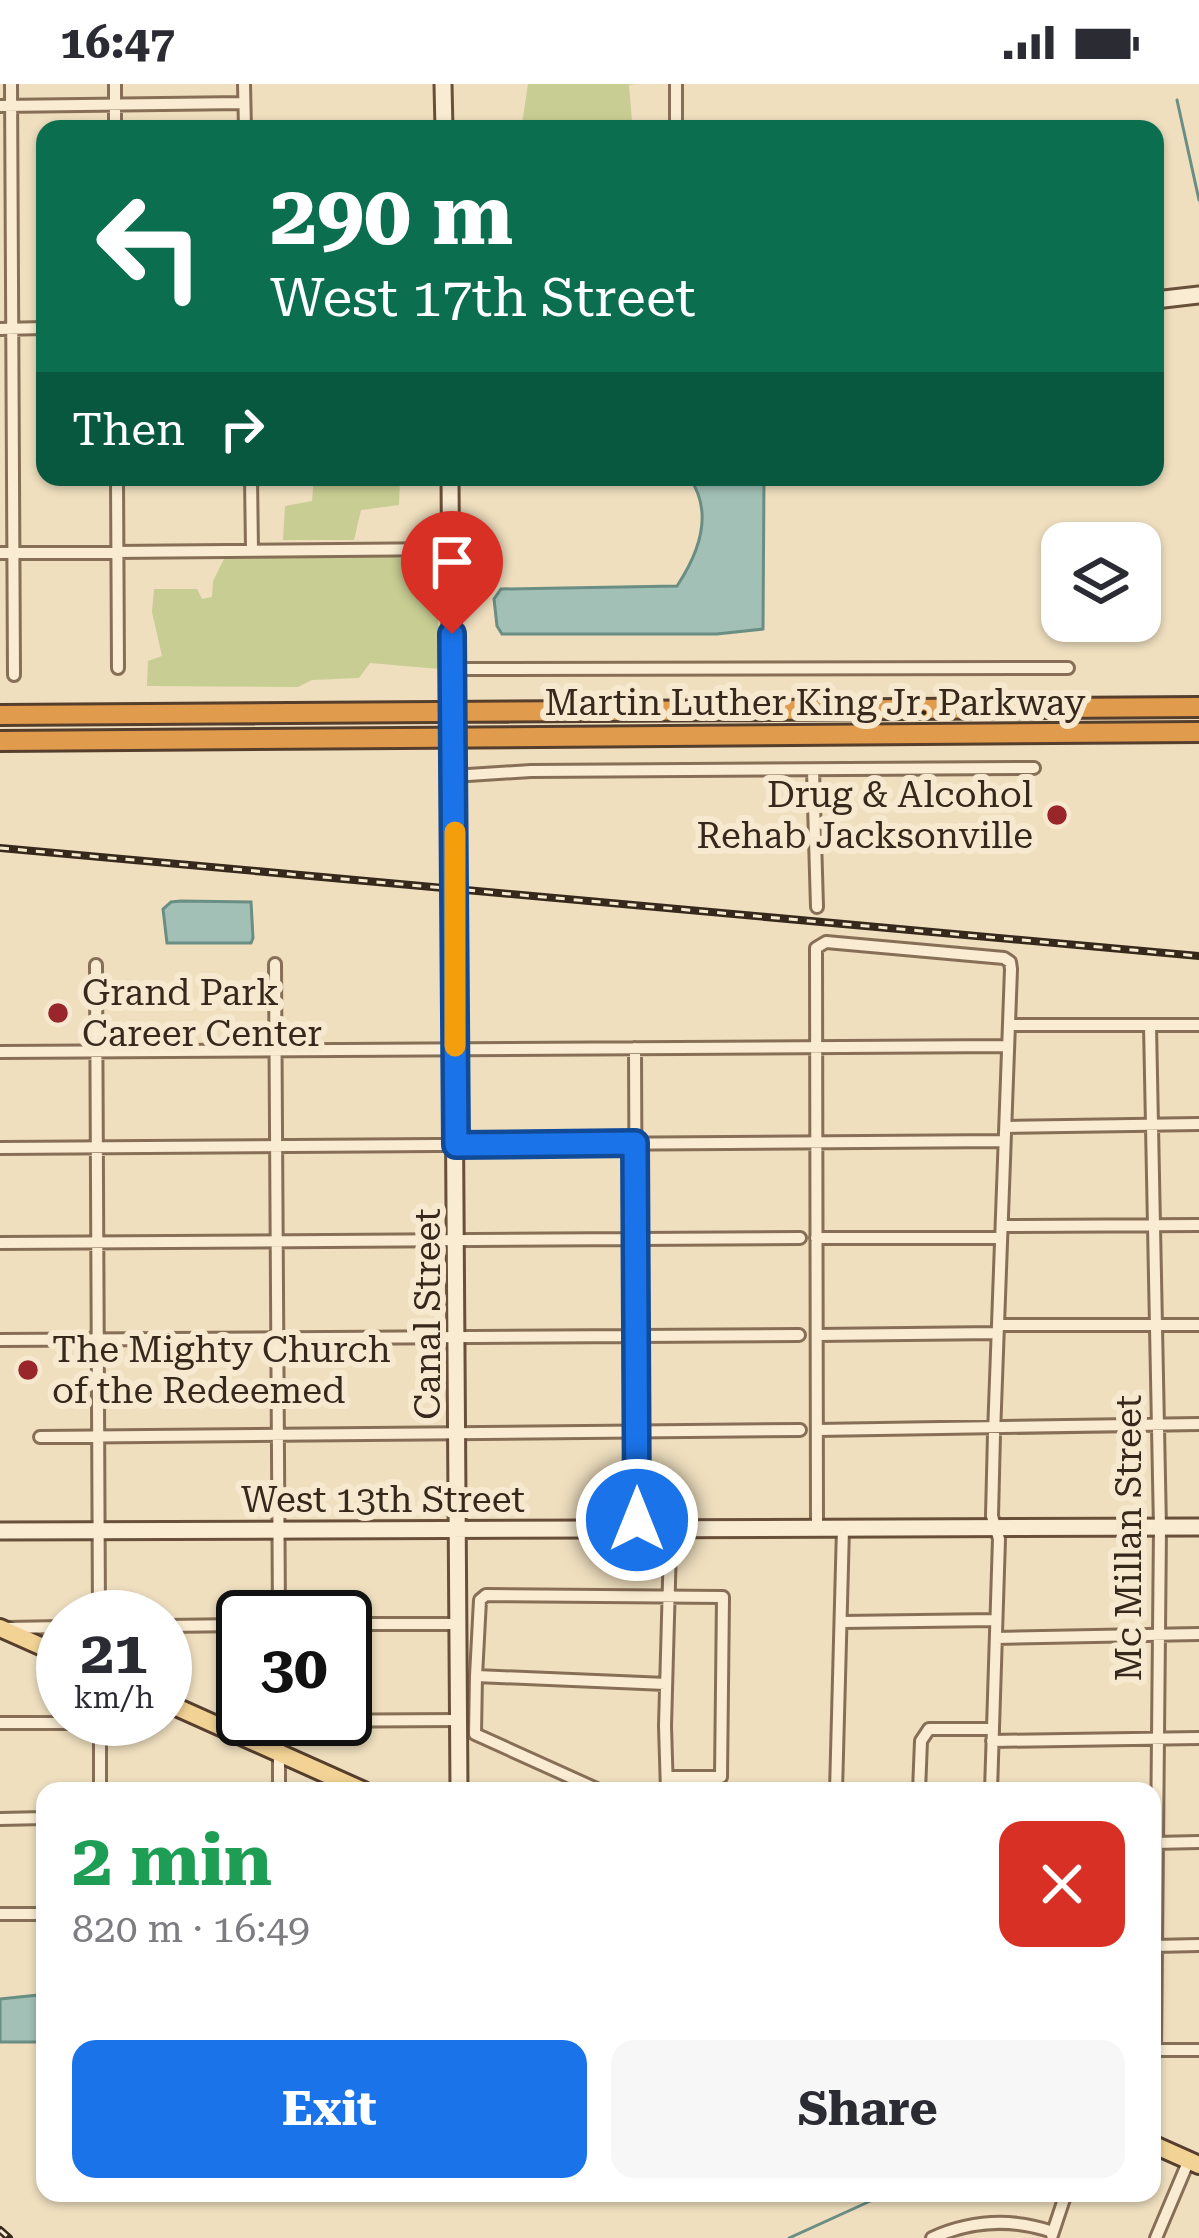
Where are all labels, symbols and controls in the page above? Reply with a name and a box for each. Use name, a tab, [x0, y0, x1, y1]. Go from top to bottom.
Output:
text: 16:47	[60, 16, 175, 69]
text: 290 m	[270, 166, 513, 264]
icon: left	[72, 168, 228, 324]
text: West 17th Street	[270, 266, 696, 329]
icon: right	[209, 396, 275, 462]
text: Then	[72, 403, 185, 456]
pin	[401, 511, 503, 634]
map controls	[1041, 522, 1161, 642]
button: layers	[1041, 522, 1161, 642]
icon: arrive	[419, 529, 485, 595]
street label: Martin Luther King Jr. Parkway	[544, 682, 1086, 724]
place label: Drug & Alcohol Rehab Jacksonville	[697, 774, 1033, 857]
marker: Drug & Alcohol Rehab Jacksonville	[1044, 802, 1070, 828]
place label: Grand Park Career Center	[82, 972, 322, 1055]
marker: Grand Park Career Center	[45, 1000, 71, 1026]
street label: Canal Street	[407, 1208, 449, 1420]
place label: The Mighty Church of the Redeemed	[52, 1329, 391, 1412]
marker: The Mighty Church of the Redeemed	[15, 1357, 41, 1383]
street label: Mc Millan Street	[1108, 1395, 1150, 1681]
position arrow	[574, 1457, 700, 1583]
street label: West 13th Street	[241, 1479, 525, 1521]
speed limit sign: 30	[216, 1590, 372, 1746]
text: 21	[80, 1617, 148, 1688]
text: km/h	[74, 1680, 154, 1715]
text: 2 min	[72, 1818, 272, 1903]
button: close	[999, 1821, 1125, 1947]
text: 820 m · 16:49	[72, 1906, 310, 1952]
button: Exit	[72, 2040, 587, 2178]
button: Share	[611, 2040, 1125, 2178]

